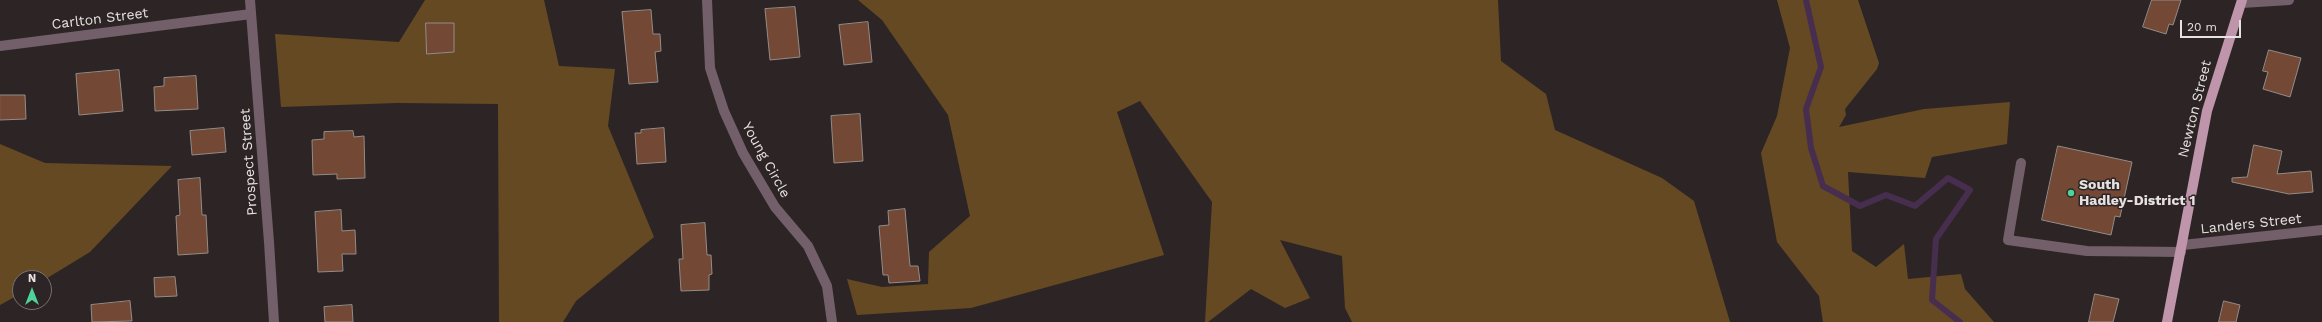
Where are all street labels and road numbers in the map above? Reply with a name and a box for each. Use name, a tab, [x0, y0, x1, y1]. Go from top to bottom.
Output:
street label: Carlton Street	[51, 5, 149, 33]
street label: Newton Street	[2175, 59, 2215, 159]
street label: Prospect Street	[237, 108, 261, 216]
street label: Young Circle	[738, 119, 794, 201]
street label: Landers Street	[2200, 210, 2302, 238]

